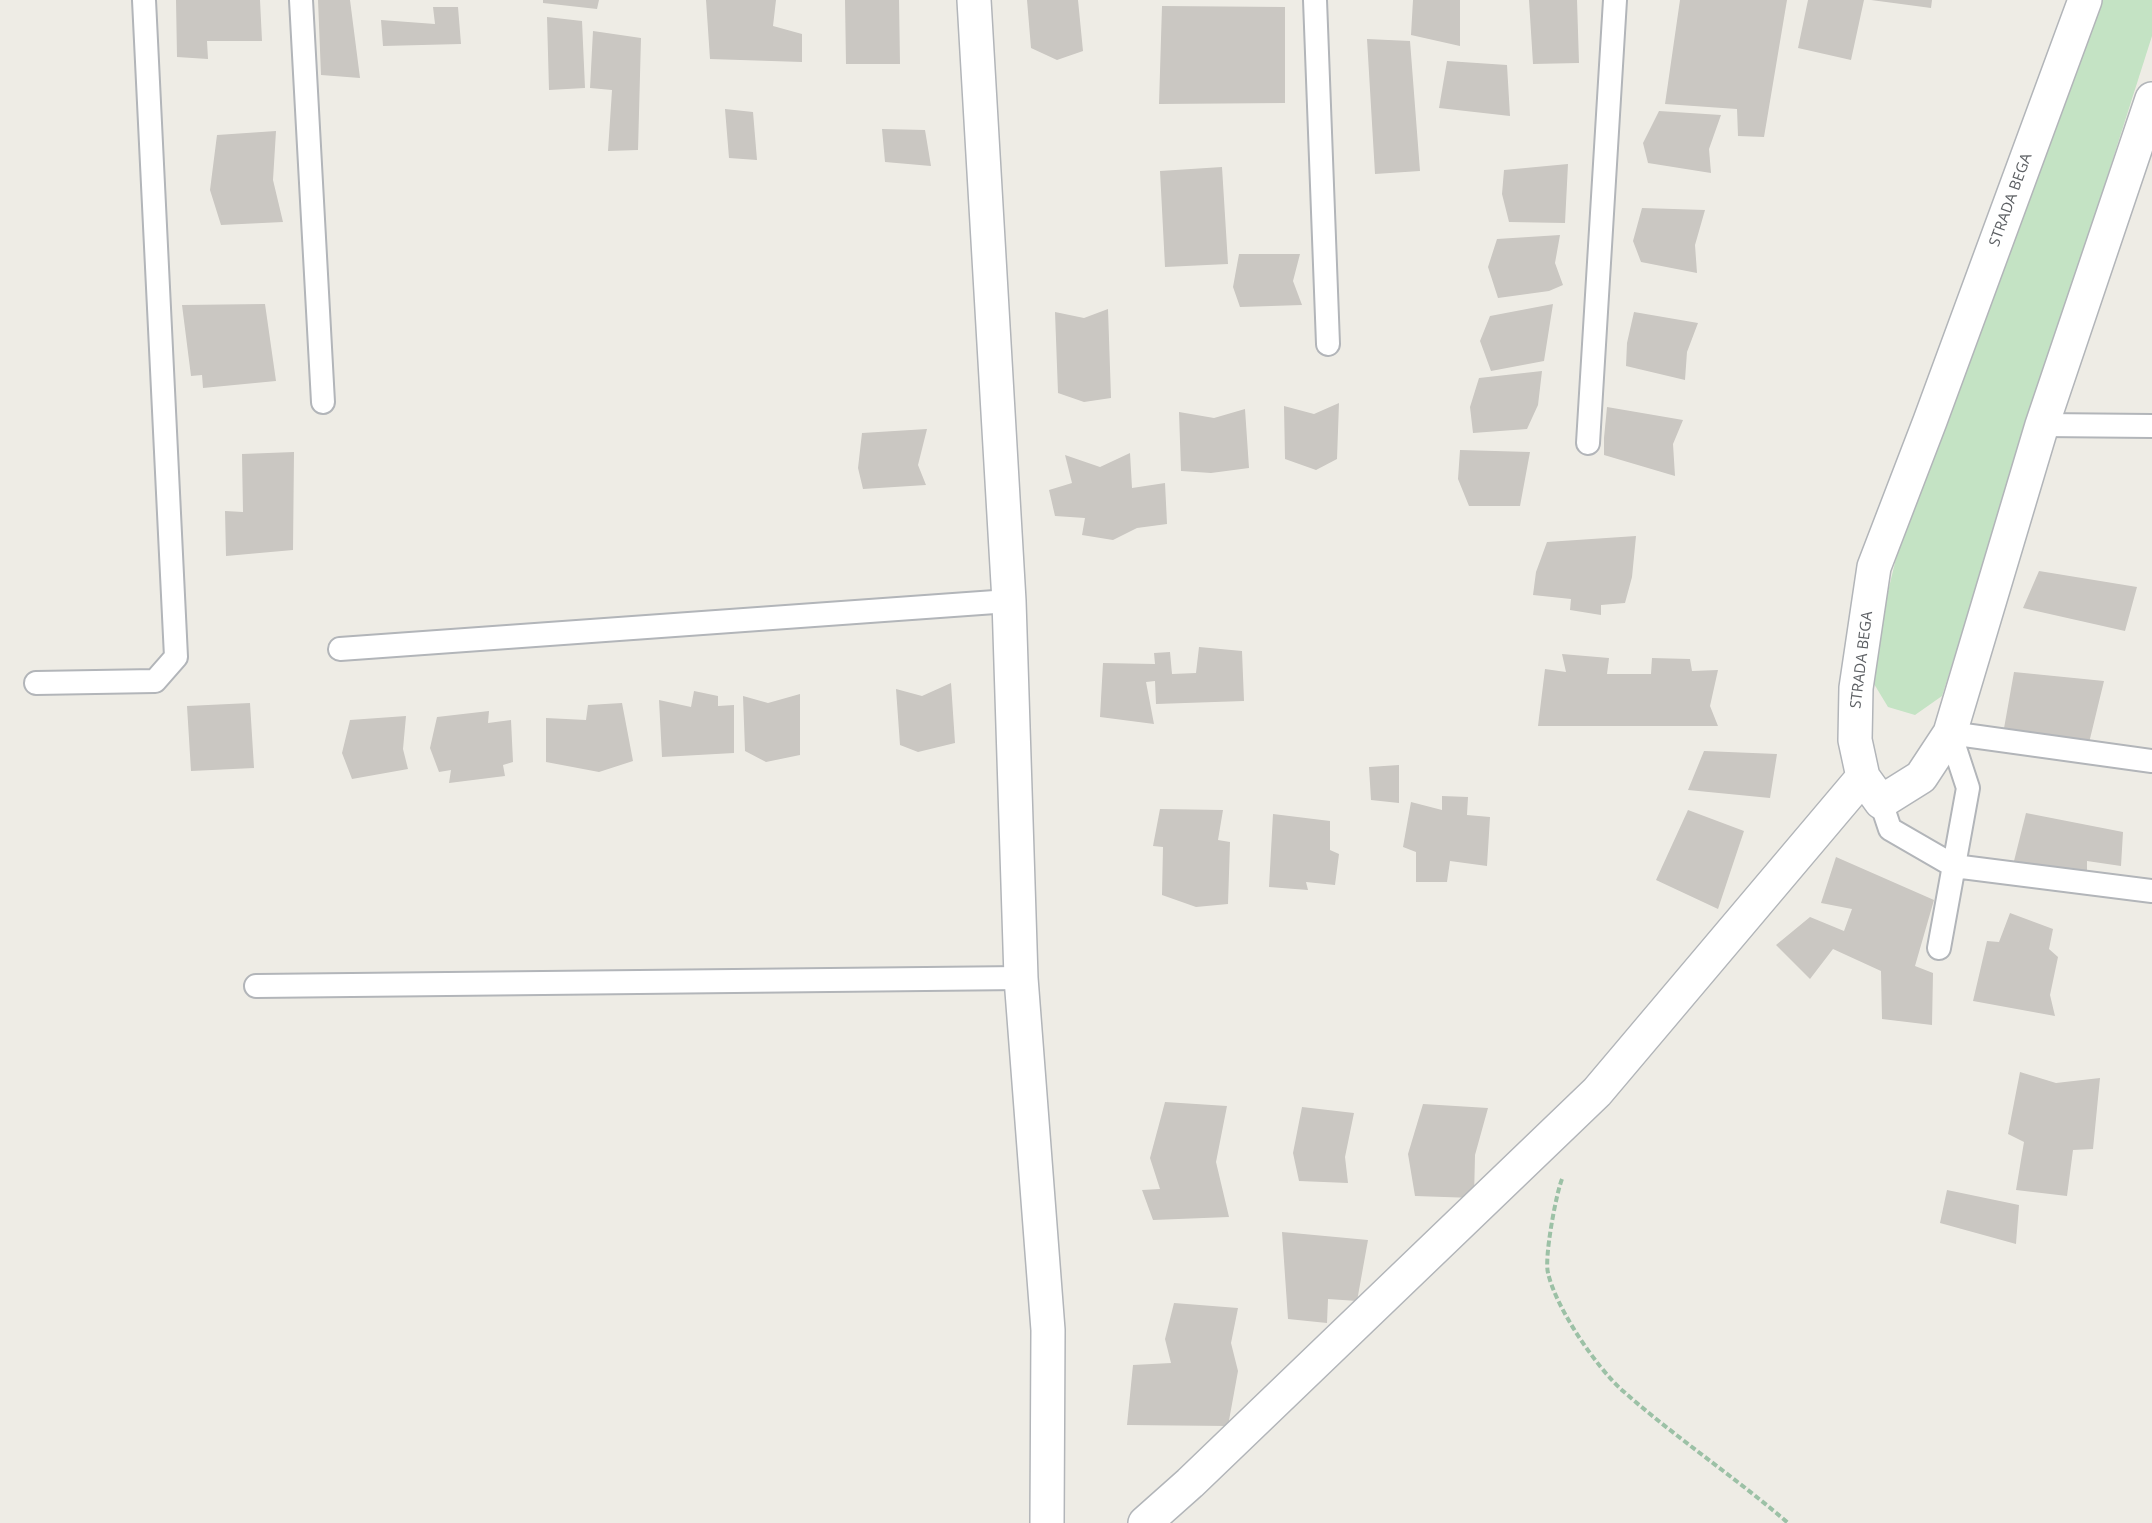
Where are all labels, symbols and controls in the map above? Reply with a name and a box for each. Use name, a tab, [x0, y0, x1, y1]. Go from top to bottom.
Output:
street label: STRADA BEGA	[1986, 151, 2036, 249]
street label: STRADA BEGA	[1847, 610, 1877, 710]

